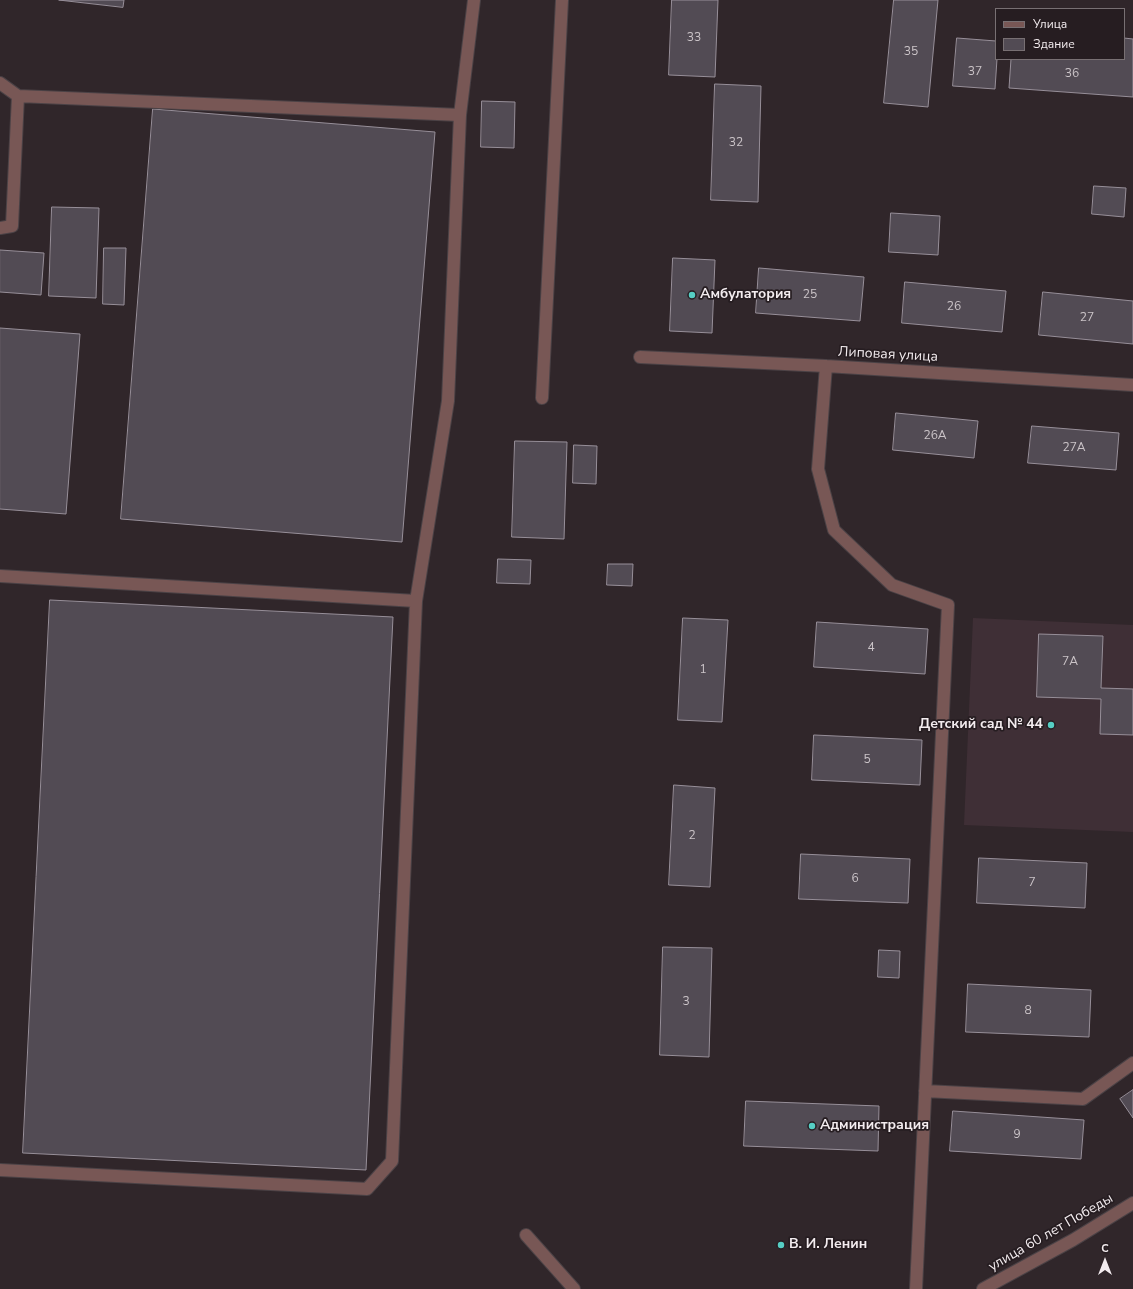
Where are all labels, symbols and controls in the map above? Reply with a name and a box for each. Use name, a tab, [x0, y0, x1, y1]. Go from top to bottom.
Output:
legend	[995, 8, 1125, 60]
text: Улица	[1033, 16, 1067, 32]
house number: 33	[687, 31, 701, 45]
text: Здание	[1033, 36, 1075, 52]
house number: 35	[904, 45, 918, 59]
house number: 37	[968, 65, 982, 79]
house number: 36	[1065, 67, 1079, 81]
house number: 32	[729, 136, 743, 150]
place label: Амбулатория	[700, 287, 791, 303]
house number: 25	[803, 288, 817, 302]
marker: Амбулатория	[687, 290, 697, 300]
house number: 26	[947, 300, 961, 314]
house number: 27	[1080, 311, 1094, 325]
street label: Липовая улица	[838, 344, 938, 366]
house number: 26А	[923, 429, 947, 443]
house number: 27А	[1062, 441, 1086, 455]
house number: 4	[867, 641, 875, 655]
house number: 7А	[1062, 655, 1078, 669]
house number: 1	[699, 663, 707, 677]
place label: Детский сад № 44	[919, 717, 1043, 733]
marker: Детский сад № 44	[1046, 720, 1056, 730]
house number: 5	[863, 753, 871, 767]
house number: 2	[688, 829, 696, 843]
house number: 6	[851, 872, 859, 886]
house number: 7	[1028, 876, 1036, 890]
house number: 3	[682, 995, 690, 1009]
house number: 8	[1024, 1004, 1032, 1018]
place label: Администрация	[820, 1118, 929, 1134]
marker: Администрация	[807, 1121, 817, 1131]
house number: 9	[1013, 1128, 1021, 1142]
street label: улица 60 лет Победы	[986, 1190, 1116, 1276]
place label: В. И. Ленин	[789, 1237, 867, 1253]
marker: В. И. Ленин	[776, 1240, 786, 1250]
north arrow	[1085, 1241, 1125, 1281]
text: С	[1101, 1241, 1109, 1256]

